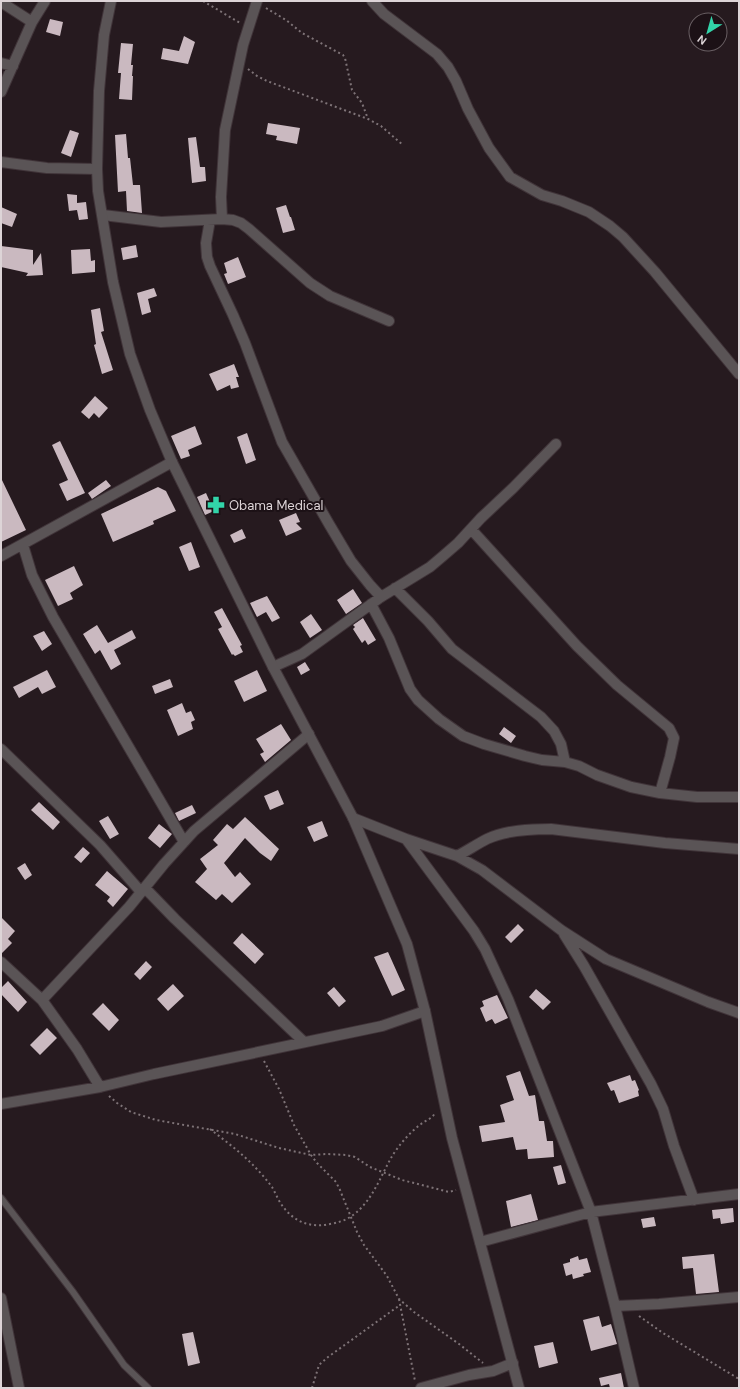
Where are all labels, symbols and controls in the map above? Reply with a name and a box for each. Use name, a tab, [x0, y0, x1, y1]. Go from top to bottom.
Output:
north arrow	[688, 12, 728, 52]
text: N	[695, 32, 709, 48]
pharmacy icon: Obama Medical	[206, 495, 226, 515]
place label: Obama Medical	[229, 497, 323, 514]

